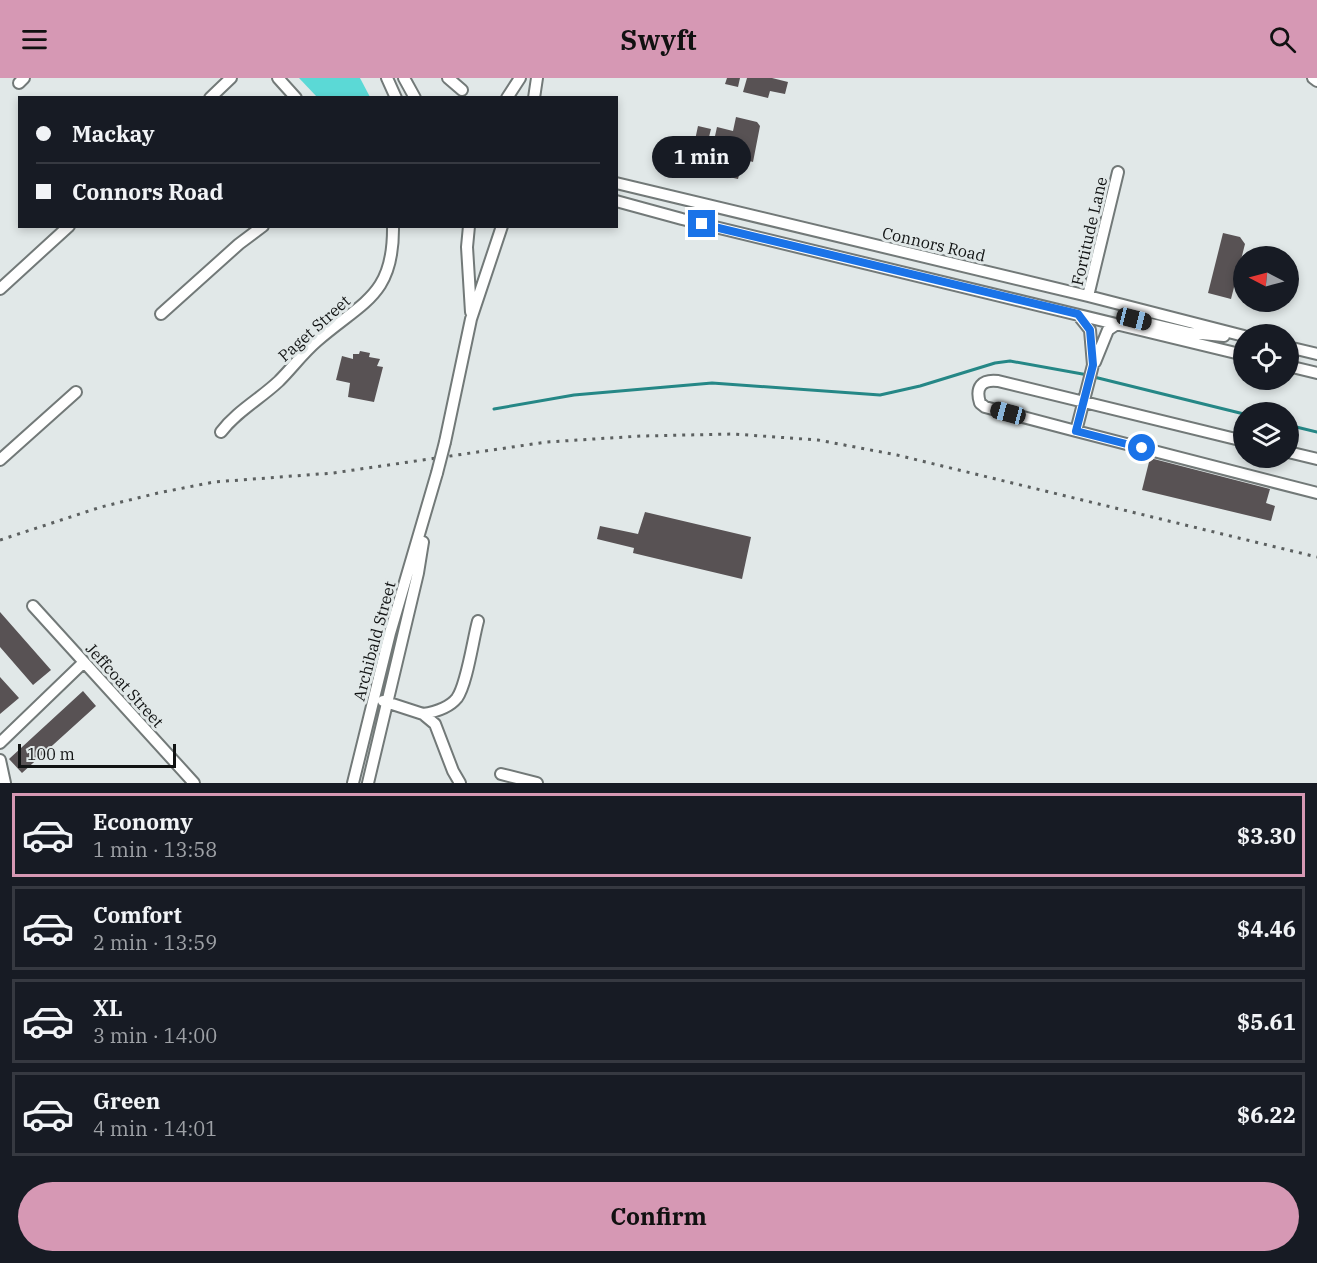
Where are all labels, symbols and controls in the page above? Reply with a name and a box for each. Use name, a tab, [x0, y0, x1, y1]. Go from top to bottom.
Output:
text: Swyft	[620, 22, 697, 57]
icon: menu	[18, 23, 51, 56]
icon: search	[1266, 23, 1299, 56]
text: Mackay	[72, 119, 155, 148]
callout: 1 min	[652, 137, 752, 179]
text: 1 min	[674, 143, 730, 170]
street label: Fortitude Lane	[1067, 175, 1111, 287]
text: Connors Road	[72, 177, 223, 206]
route end	[688, 210, 715, 237]
street label: Connors Road	[880, 222, 988, 266]
north arrow	[1233, 246, 1299, 312]
map controls	[1233, 246, 1299, 468]
street label: Paget Street	[274, 290, 354, 366]
car	[1114, 306, 1154, 332]
button: locate	[1233, 324, 1299, 390]
car	[988, 400, 1028, 426]
button: layers	[1233, 402, 1299, 468]
route start	[1128, 434, 1155, 461]
street label: Archibald Street	[348, 579, 400, 703]
street label: Jeffcoat Street	[82, 639, 168, 732]
scale bar	[18, 741, 176, 768]
text: 100 m	[27, 744, 75, 764]
text: Economy	[93, 807, 193, 836]
icon: car	[21, 808, 75, 862]
text: $3.30	[1237, 821, 1296, 850]
text: 1 min · 13:58	[93, 836, 217, 863]
text: Comfort	[93, 900, 182, 929]
icon: car	[21, 901, 75, 955]
text: $4.46	[1237, 914, 1296, 943]
text: 2 min · 13:59	[93, 929, 217, 956]
text: XL	[93, 993, 123, 1022]
icon: car	[21, 994, 75, 1048]
text: $5.61	[1237, 1007, 1296, 1036]
text: 3 min · 14:00	[93, 1022, 217, 1049]
text: Green	[93, 1086, 160, 1115]
icon: car	[21, 1087, 75, 1141]
text: $6.22	[1237, 1100, 1296, 1129]
text: 4 min · 14:01	[93, 1115, 217, 1142]
button: Confirm	[18, 1182, 1299, 1251]

